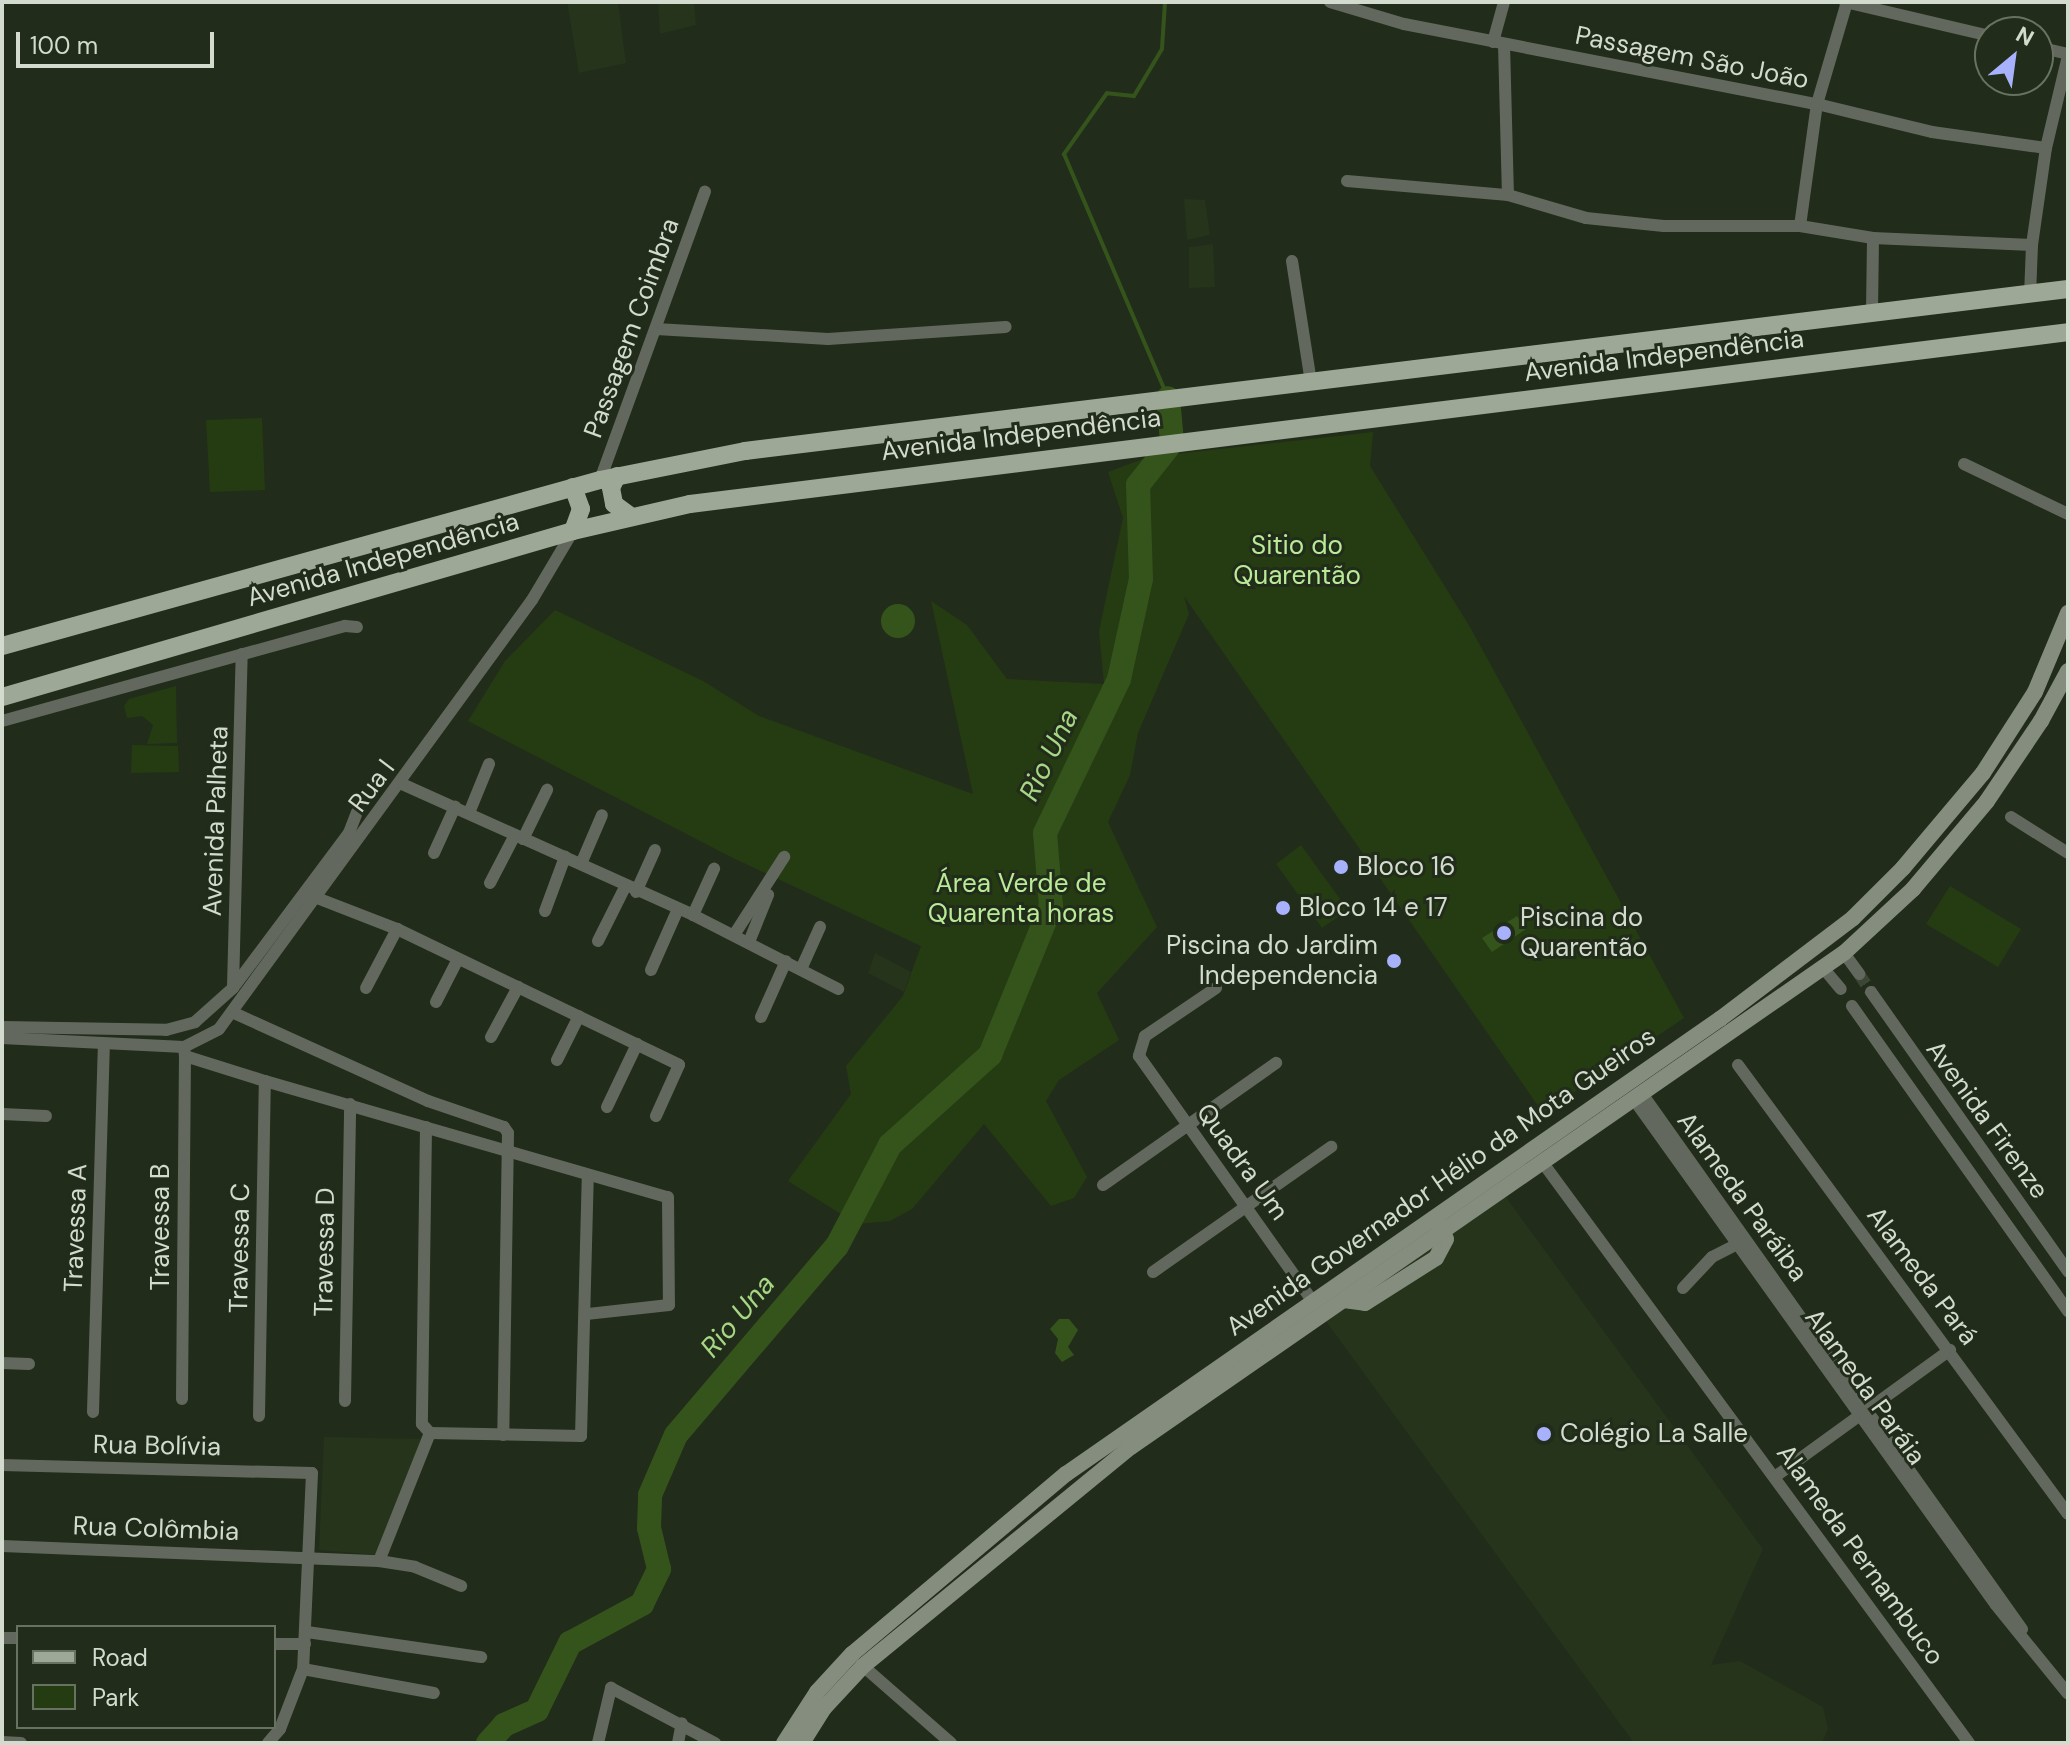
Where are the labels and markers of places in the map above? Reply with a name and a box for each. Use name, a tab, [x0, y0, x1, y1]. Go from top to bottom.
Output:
place label: Bloco 16	[1357, 851, 1456, 883]
marker: Bloco 16	[1332, 858, 1350, 876]
place label: Bloco 14 e 17	[1299, 892, 1448, 924]
marker: Bloco 14 e 17	[1274, 899, 1292, 917]
place label: Piscina do Quarentão	[1520, 902, 1648, 964]
marker: Piscina do Quarentão	[1495, 924, 1513, 942]
place label: Piscina do Jardim Independencia	[1166, 930, 1378, 992]
marker: Piscina do Jardim Independencia	[1385, 952, 1403, 970]
place label: Colégio La Salle	[1560, 1418, 1748, 1450]
marker: Colégio La Salle	[1535, 1425, 1553, 1443]

